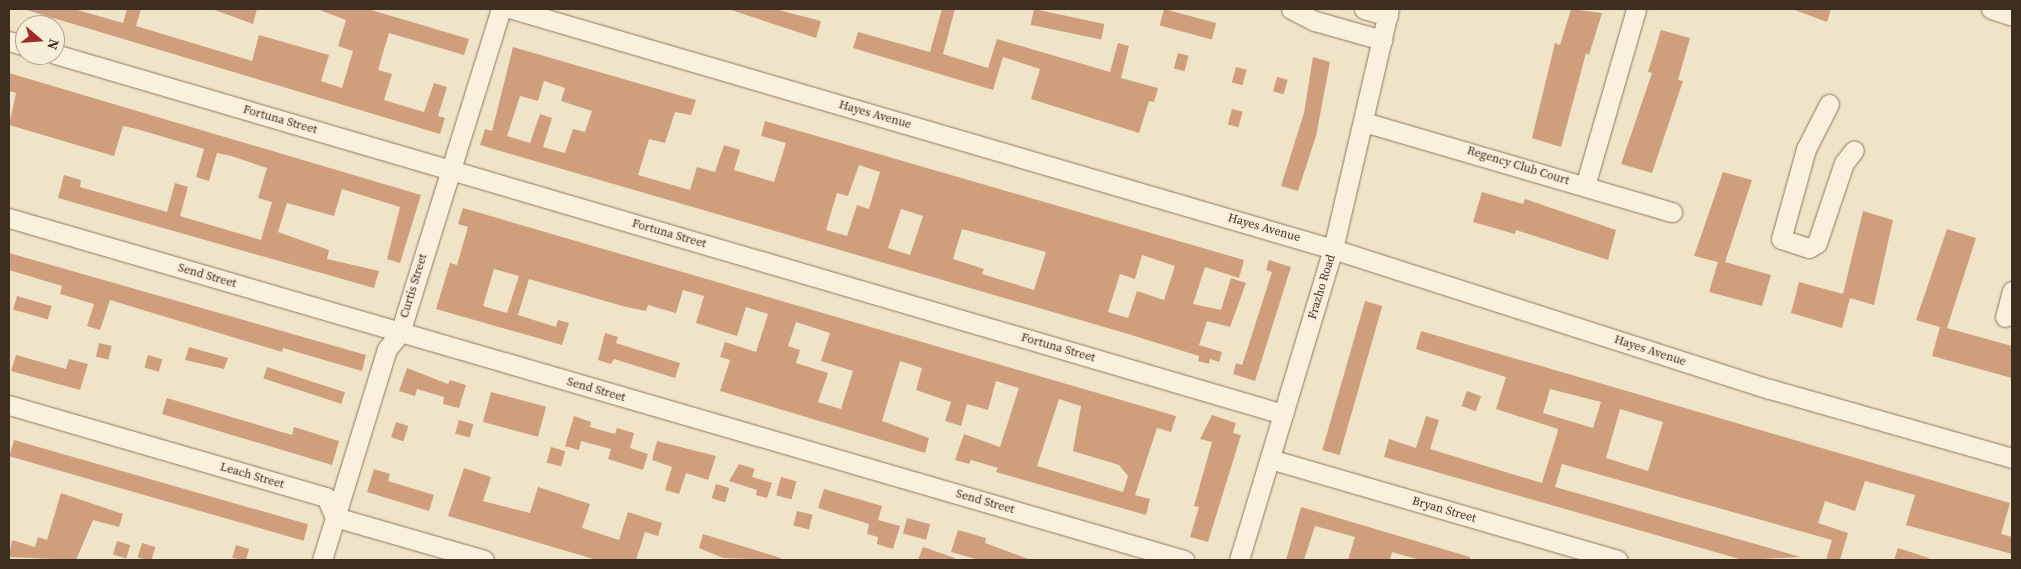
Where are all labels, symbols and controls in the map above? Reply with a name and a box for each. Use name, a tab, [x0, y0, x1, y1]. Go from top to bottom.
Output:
north arrow	[15, 15, 65, 65]
text: N	[42, 36, 64, 52]
street label: Hayes Avenue	[837, 98, 913, 132]
street label: Fortuna Street	[241, 103, 319, 137]
street label: Regency Club Court	[1465, 144, 1571, 188]
street label: Hayes Avenue	[1226, 211, 1302, 245]
street label: Fortuna Street	[630, 217, 708, 251]
street label: Curtis Street	[397, 252, 431, 320]
street label: Frazho Road	[1305, 253, 1339, 321]
street label: Send Street	[176, 261, 238, 291]
street label: Fortuna Street	[1019, 331, 1097, 365]
street label: Hayes Avenue	[1612, 333, 1688, 369]
street label: Send Street	[565, 375, 627, 405]
street label: Leach Street	[218, 460, 286, 492]
street label: Send Street	[954, 487, 1016, 517]
street label: Bryan Street	[1410, 494, 1478, 526]

